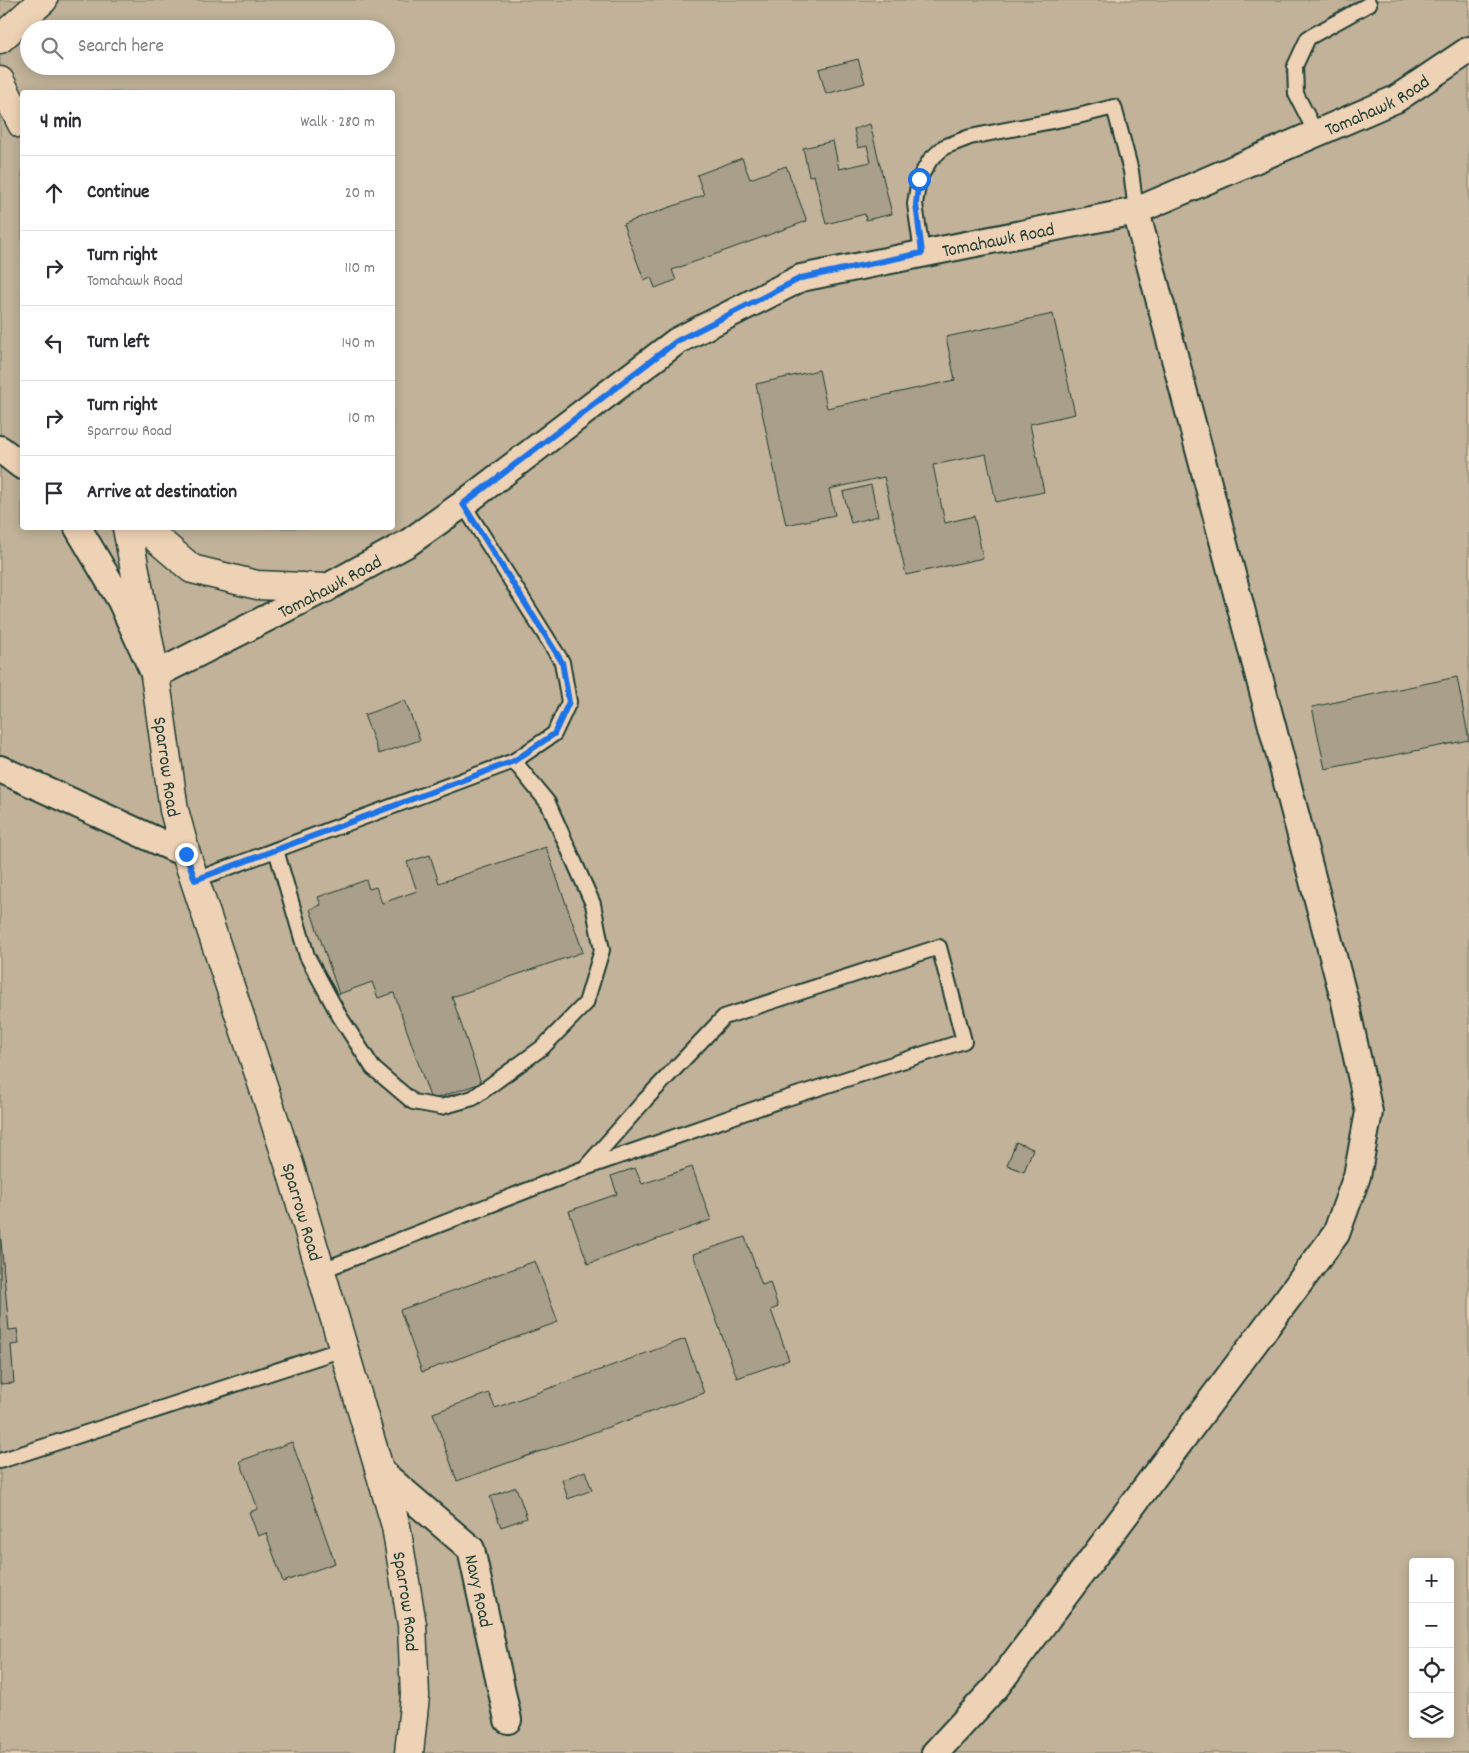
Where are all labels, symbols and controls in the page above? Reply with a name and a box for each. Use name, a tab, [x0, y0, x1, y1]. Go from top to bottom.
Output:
search box	[20, 20, 395, 75]
icon: search	[38, 34, 66, 62]
text: Search here	[78, 34, 164, 61]
street label: Tomahawk Road	[1322, 70, 1436, 145]
text: 4 min	[40, 108, 82, 138]
text: Walk · 280 m	[300, 111, 375, 134]
route start	[908, 168, 931, 191]
icon: ahead	[40, 179, 68, 207]
text: Continue	[87, 180, 149, 207]
text: 20 m	[345, 182, 375, 205]
street label: Tomahawk Road	[940, 218, 1057, 266]
text: Turn right	[87, 243, 158, 270]
icon: right	[40, 254, 68, 282]
text: 110 m	[345, 257, 375, 280]
text: Tomahawk Road	[87, 270, 183, 293]
icon: left	[40, 329, 68, 357]
text: Turn left	[87, 330, 150, 357]
text: 140 m	[341, 332, 375, 355]
text: Turn right	[87, 393, 158, 420]
icon: right	[40, 404, 68, 432]
text: 10 m	[348, 407, 375, 430]
text: Sparrow Road	[87, 420, 172, 443]
icon: arrive	[40, 479, 68, 507]
text: Arrive at destination	[87, 480, 237, 507]
street label: Tomahawk Road	[274, 550, 388, 627]
street label: Sparrow Road	[144, 715, 185, 821]
route end	[175, 843, 198, 866]
street label: Sparrow Road	[273, 1160, 327, 1265]
street label: Sparrow Road	[383, 1550, 423, 1652]
street label: Navy Road	[456, 1552, 498, 1630]
map controls	[1409, 1558, 1454, 1738]
button: +	[1409, 1558, 1454, 1603]
button: −	[1409, 1603, 1454, 1648]
button: locate	[1409, 1648, 1454, 1693]
button: layers	[1409, 1693, 1454, 1738]

